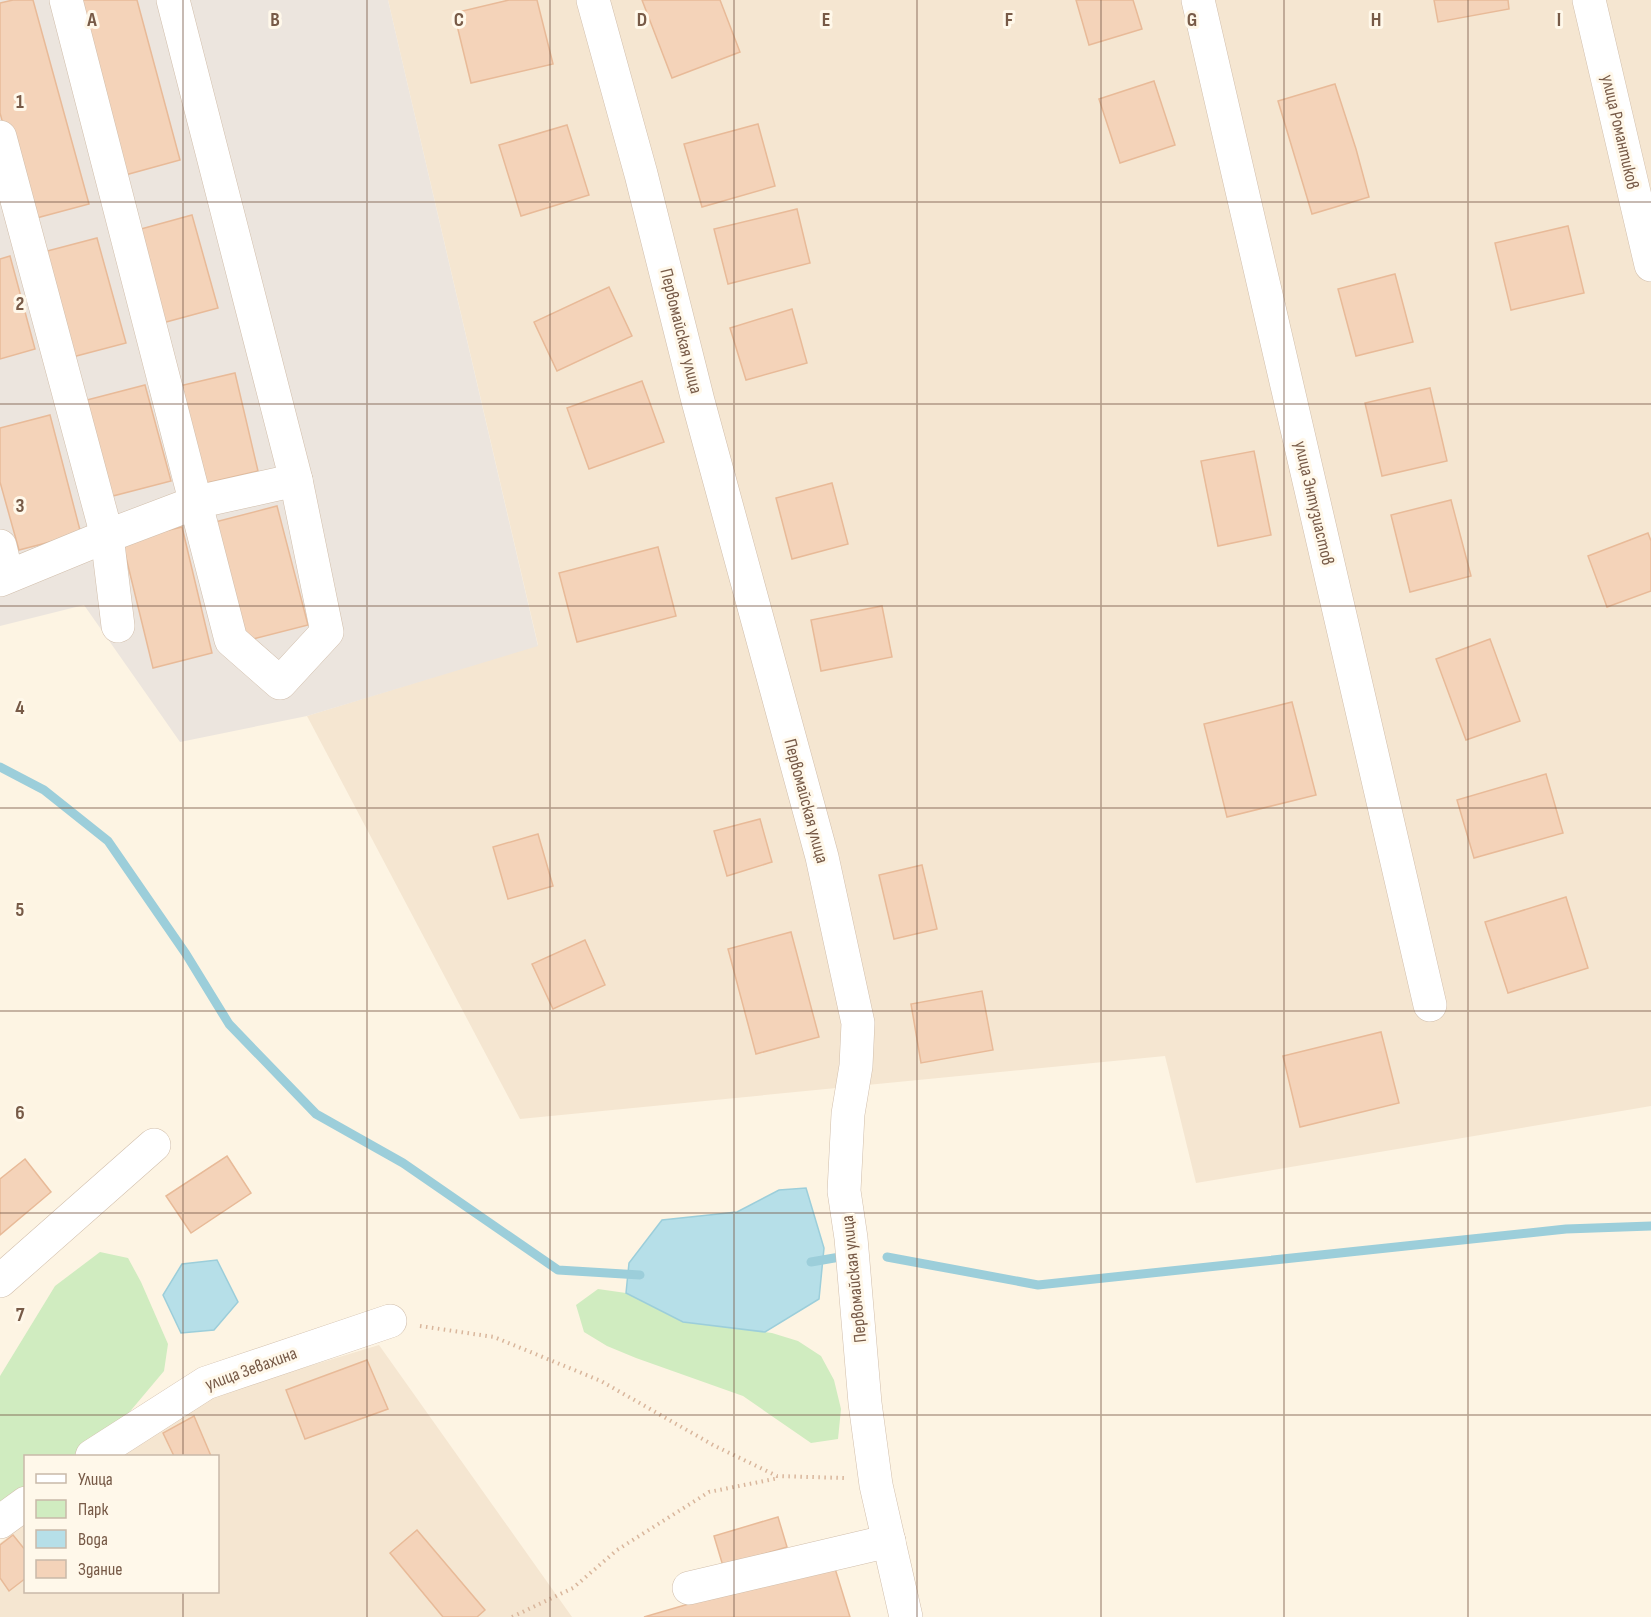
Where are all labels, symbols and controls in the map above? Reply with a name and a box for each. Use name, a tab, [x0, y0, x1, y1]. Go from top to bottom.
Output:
text: A	[86, 8, 97, 32]
text: B	[270, 8, 280, 32]
text: C	[454, 8, 464, 32]
text: D	[637, 8, 647, 32]
text: E	[822, 8, 830, 32]
text: F	[1005, 8, 1013, 32]
text: G	[1187, 8, 1197, 32]
text: H	[1371, 8, 1381, 32]
text: I	[1557, 8, 1561, 32]
street label: улица Романтиков	[1597, 73, 1643, 191]
text: 1	[16, 90, 24, 114]
street label: Первомайская улица	[655, 266, 707, 396]
text: 2	[16, 292, 24, 316]
street label: улица Энтузиастов	[1290, 439, 1338, 567]
text: 3	[16, 494, 25, 518]
text: 4	[15, 696, 25, 720]
street label: Первомайская улица	[779, 737, 833, 866]
text: 5	[16, 898, 25, 922]
text: 6	[15, 1101, 25, 1125]
street label: Первомайская улица	[837, 1214, 871, 1344]
text: 7	[16, 1303, 25, 1327]
street label: улица Зевахина	[202, 1343, 300, 1395]
legend	[24, 1455, 219, 1593]
text: Улица	[78, 1469, 113, 1490]
text: Парк	[78, 1499, 109, 1520]
text: Вода	[78, 1529, 108, 1550]
text: Здание	[78, 1559, 123, 1580]

